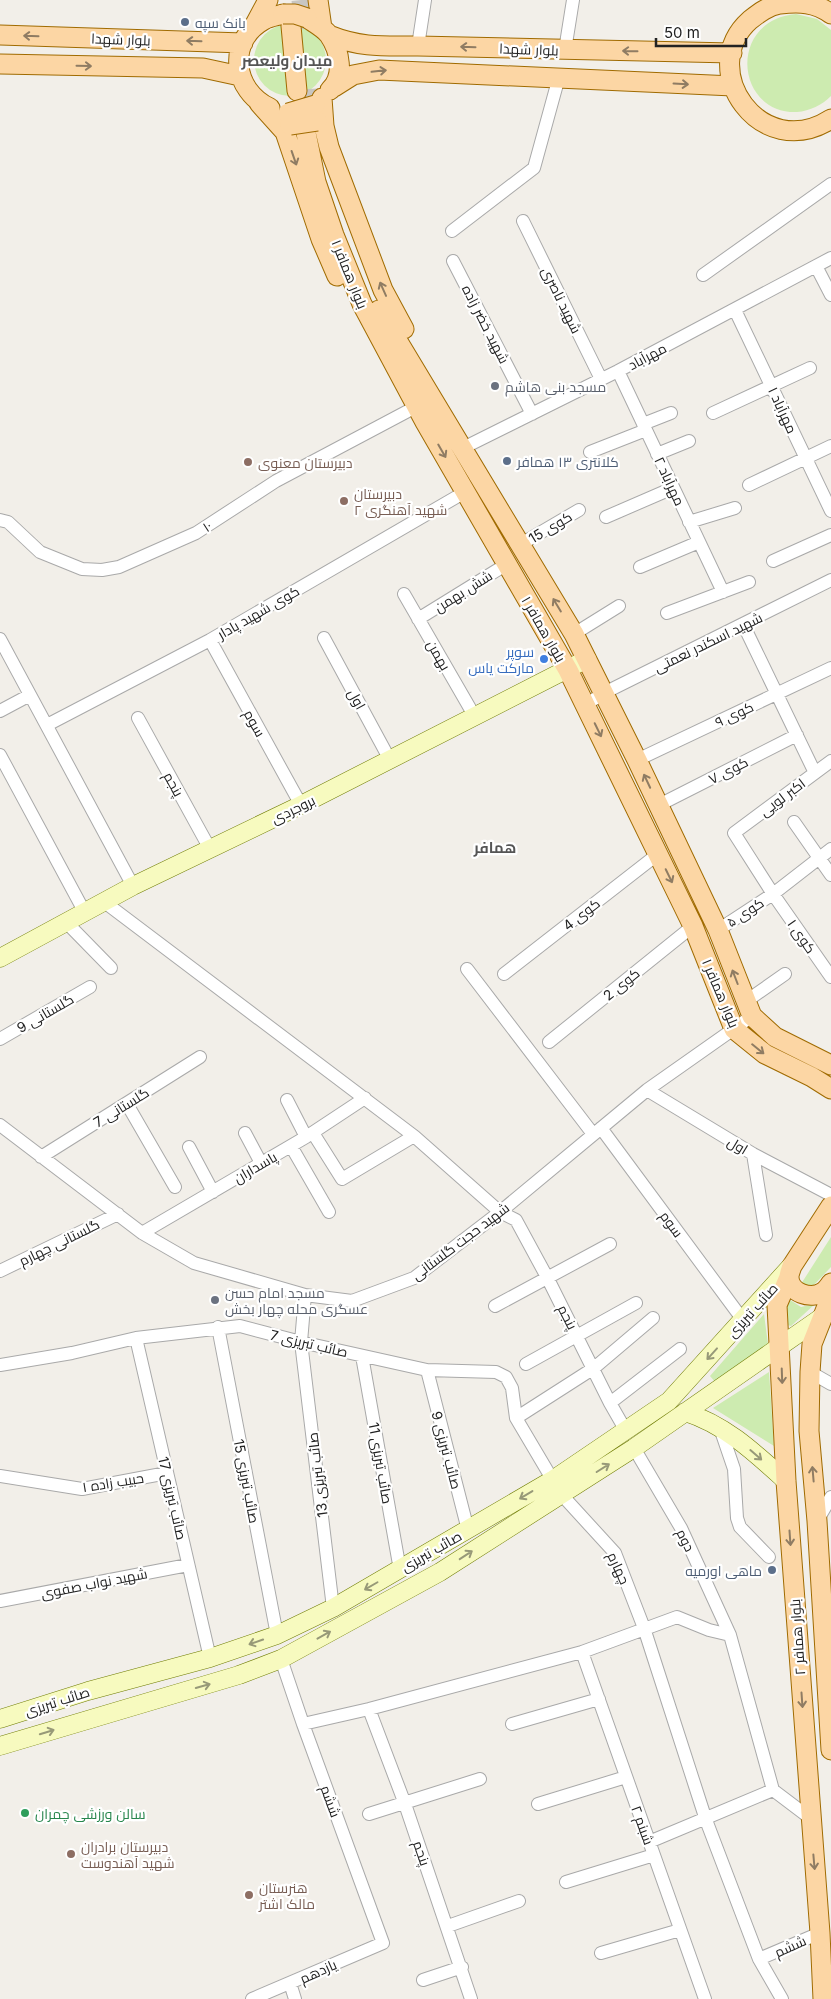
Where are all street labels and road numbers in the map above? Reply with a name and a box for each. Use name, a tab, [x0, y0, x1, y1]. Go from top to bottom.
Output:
street label: بلوار شهدا	[91, 29, 151, 49]
street label: بلوار شهدا	[499, 39, 559, 59]
street label: بلوار همافر ۱	[328, 237, 372, 311]
street label: شهید ناصری	[539, 264, 585, 336]
street label: شهید خضر زاده	[459, 282, 513, 366]
street label: مهرآباد	[625, 339, 669, 373]
street label: مهرآباد ۱	[765, 384, 801, 436]
street label: مهرآباد ۲	[651, 454, 689, 508]
street label: کوی 15	[525, 507, 575, 547]
street label: ۱۰	[199, 517, 215, 535]
street label: شش بهمن	[431, 567, 495, 615]
street label: کوی شهید پادار	[213, 582, 303, 645]
street label: بلوار همافر ۱	[518, 593, 570, 665]
street label: شهید اسکندر نعمتی	[651, 608, 765, 676]
street label: بهمن	[424, 637, 454, 673]
street label: اول	[344, 686, 369, 713]
street label: کوی ۹	[712, 698, 756, 730]
street label: سوم	[239, 706, 269, 741]
street label: کوی ۷	[705, 753, 751, 787]
street label: پنجم	[159, 769, 188, 800]
street label: اکبر لویی	[756, 774, 808, 820]
street label: بروجردی	[268, 791, 318, 827]
street label: کوی 4	[559, 894, 603, 934]
street label: کوی ۵	[723, 894, 767, 930]
street label: کوی ۱	[784, 916, 820, 956]
street label: بلوار همافر ۱	[699, 956, 743, 1030]
street label: کوی 2	[599, 964, 643, 1004]
street label: گلستانی 9	[14, 990, 76, 1036]
street label: گلستانی 7	[90, 1083, 152, 1131]
street label: اول	[724, 1132, 751, 1158]
street label: پاسداران	[230, 1148, 281, 1188]
street label: شهید حجت گلستانی	[408, 1199, 512, 1283]
street label: سوم	[655, 1208, 687, 1242]
street label: گلستانی چهارم	[16, 1215, 103, 1271]
street label: صائب تبریزی	[723, 1279, 781, 1341]
street label: پنجم	[553, 1302, 581, 1333]
street label: صائب تبریزی 7	[269, 1326, 349, 1360]
street label: صائب تبریزی 9	[428, 1409, 466, 1491]
street label: صائب تبریزی 11	[365, 1421, 397, 1505]
street label: صائب تبریزی 13	[303, 1432, 331, 1518]
street label: صائب تبریزی 15	[231, 1437, 263, 1525]
street label: صائب تبریزی 17	[155, 1455, 191, 1541]
street label: حبیب زاده ۱	[81, 1469, 145, 1495]
street label: دوم	[671, 1526, 699, 1555]
street label: صائب تبریزی	[398, 1527, 464, 1575]
street label: چهارم	[602, 1549, 634, 1588]
street label: شهید نواب صفوی	[39, 1564, 149, 1602]
street label: بلوار همافر ۲	[786, 1598, 808, 1676]
street label: صائب تبریزی	[22, 1683, 92, 1719]
street label: ششم	[316, 1783, 345, 1820]
street label: شبنم ۲	[626, 1803, 658, 1848]
street label: پنجم	[408, 1838, 434, 1869]
street label: ششم	[772, 1932, 809, 1962]
street label: یازدهم	[297, 1955, 340, 1988]

